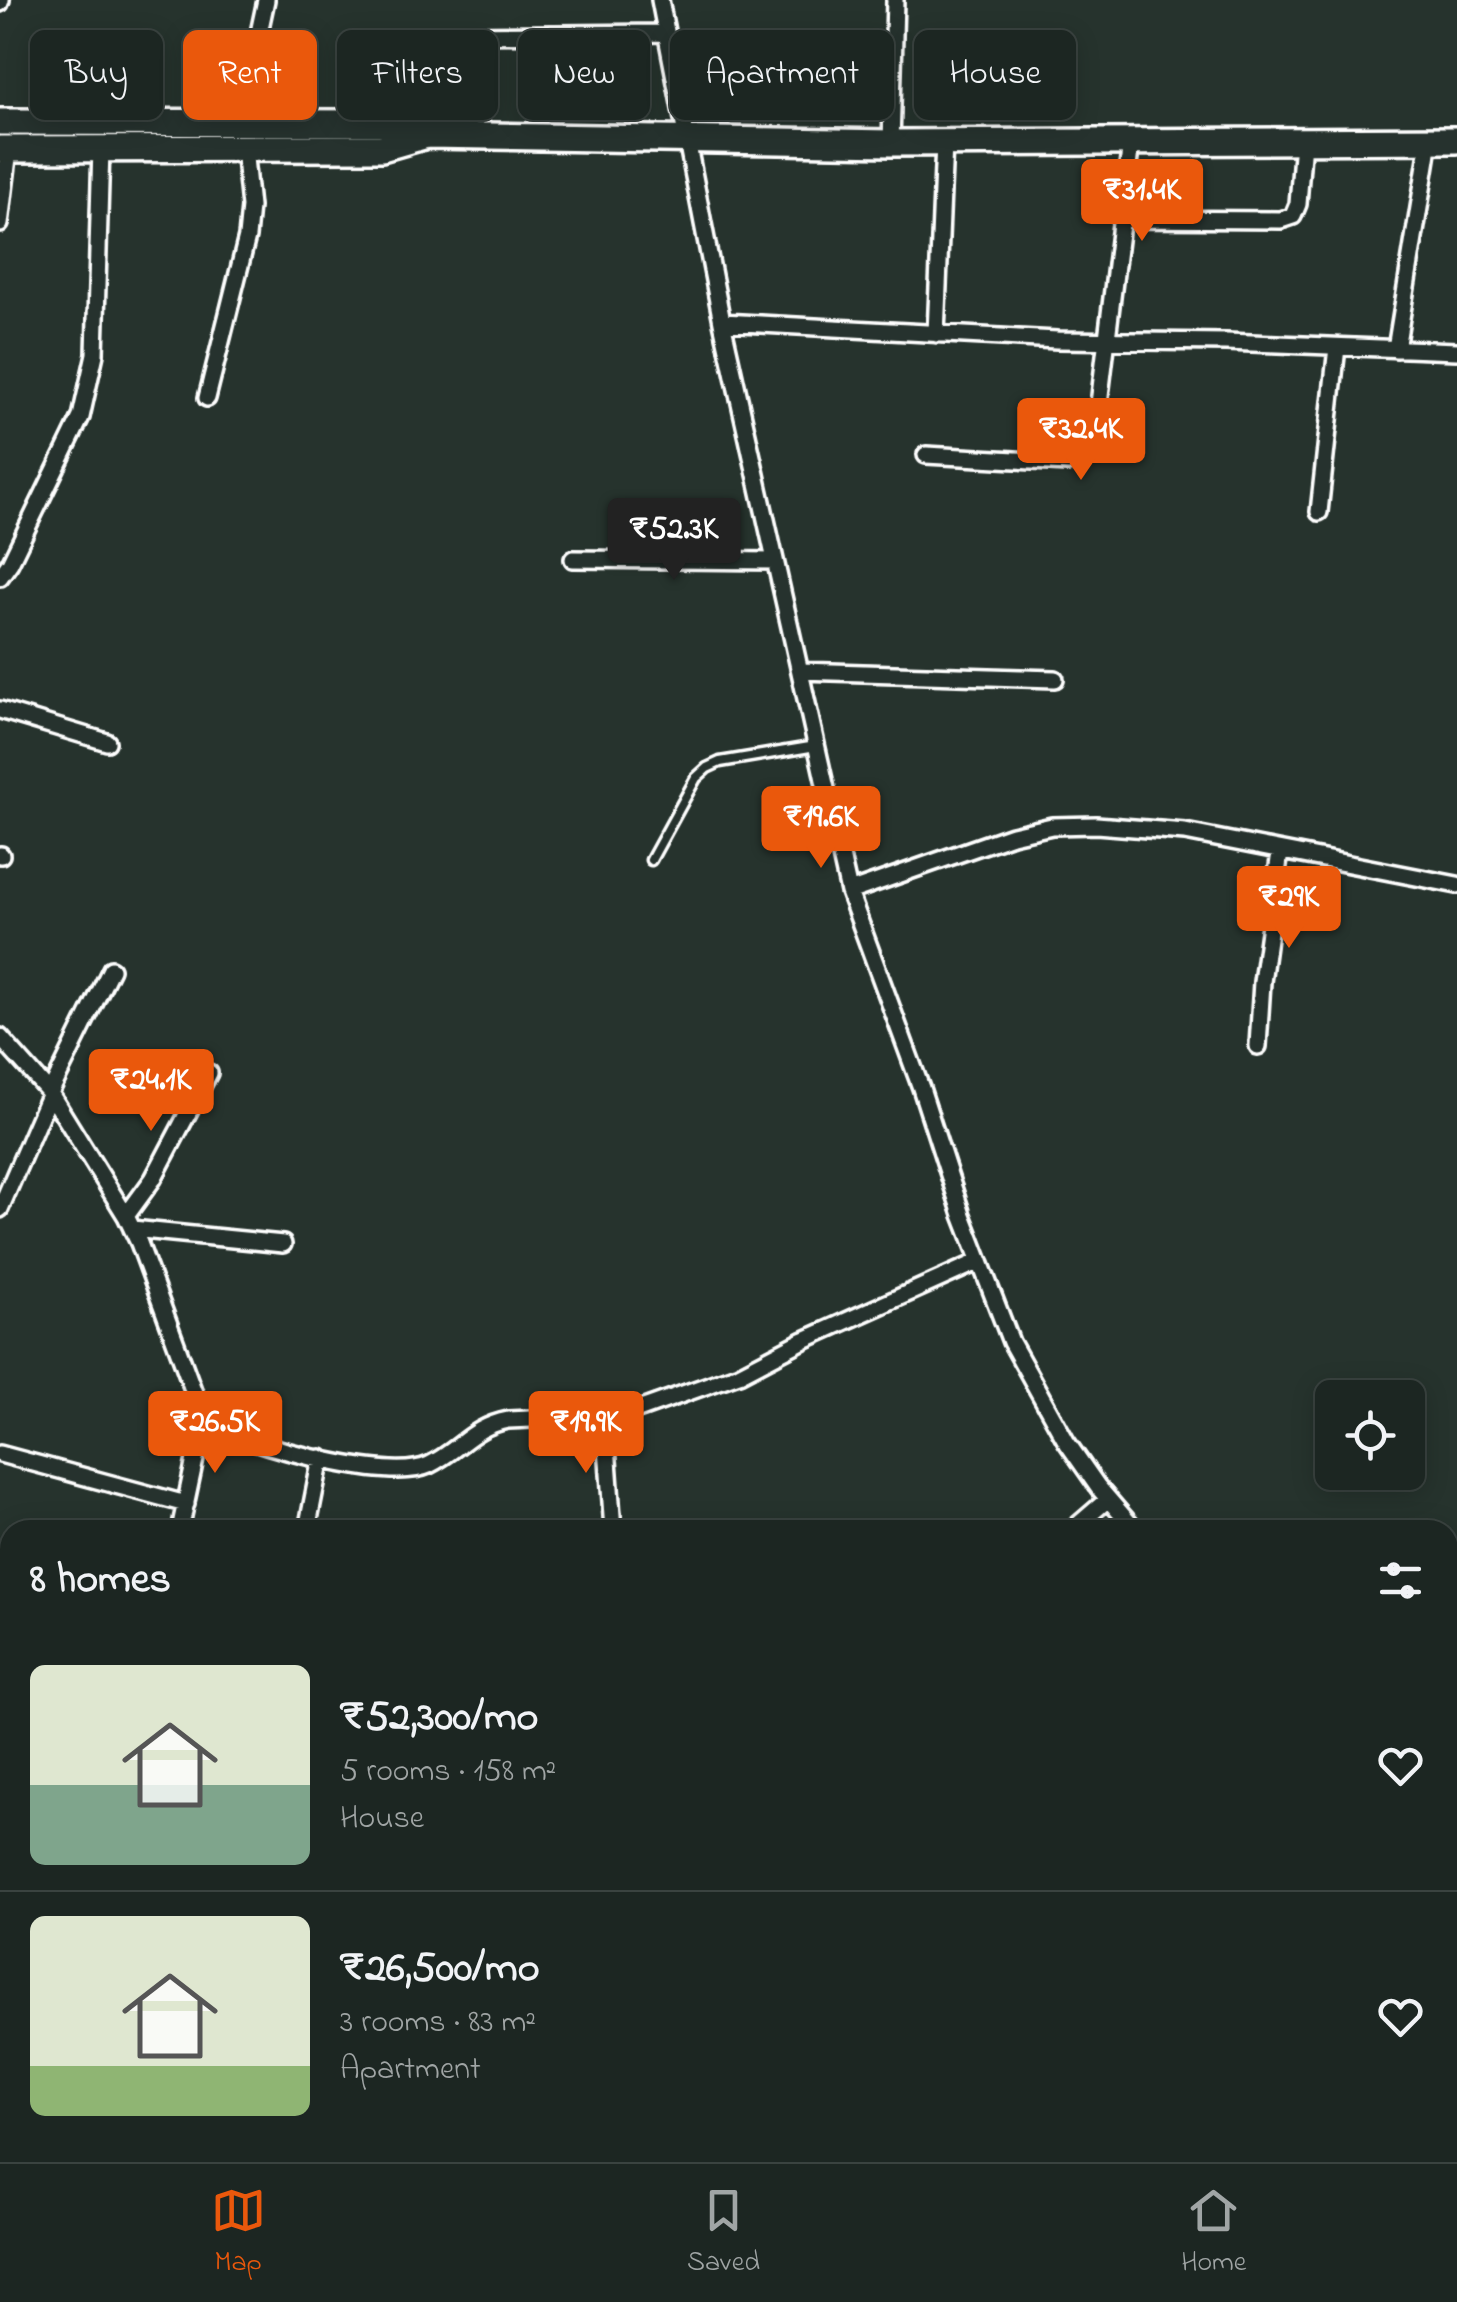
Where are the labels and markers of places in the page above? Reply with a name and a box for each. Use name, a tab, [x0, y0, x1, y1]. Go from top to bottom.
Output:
pin: ₹31.4K	[1061, 159, 1223, 244]
pin: ₹32.4K	[1000, 398, 1162, 483]
pin: ₹52.3K	[593, 498, 755, 583]
pin: ₹19.6K	[740, 786, 902, 871]
pin: ₹29K	[1230, 866, 1348, 951]
pin: ₹24.1K	[70, 1049, 232, 1134]
pin: ₹26.5K	[134, 1391, 296, 1476]
pin: ₹19.9K	[505, 1391, 667, 1476]

